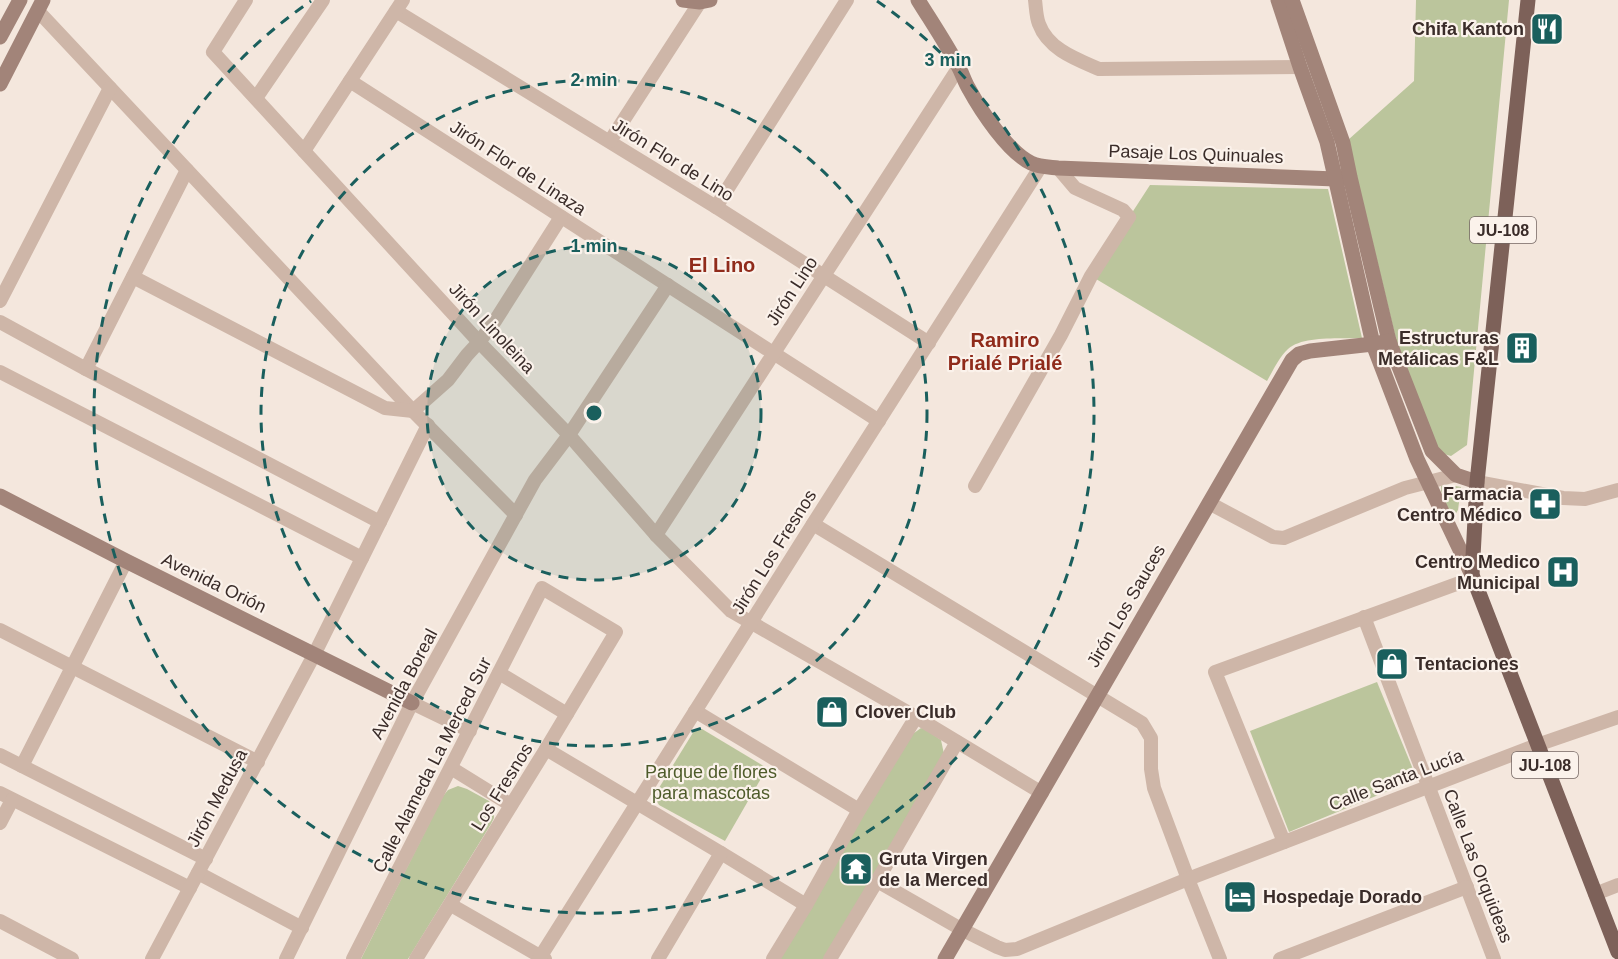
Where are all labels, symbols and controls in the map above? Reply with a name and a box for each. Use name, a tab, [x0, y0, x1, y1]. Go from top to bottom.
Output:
restaurant icon: Chifa Kanton	[1529, 11, 1565, 47]
place label: Chifa Kanton	[1412, 19, 1524, 39]
text: 3 min	[924, 50, 972, 70]
text: 2 min	[570, 70, 618, 90]
street label: Jirón Flor de Lino	[609, 115, 737, 205]
street label: Jirón Flor de Linaza	[446, 117, 591, 220]
street label: Pasaje Los Quinuales	[1108, 141, 1284, 167]
road number: JU-108	[1470, 217, 1536, 243]
text: 1 min	[570, 236, 618, 256]
street label: Jirón Lino	[762, 253, 822, 329]
district label: El Lino	[689, 254, 755, 276]
street label: Jirón Linoleina	[445, 279, 540, 378]
place label: Estructuras Metálicas F&L	[1378, 328, 1499, 369]
district label: Ramiro Prialé Prialé	[948, 329, 1062, 374]
building icon: Estructuras Metálicas F&L	[1504, 330, 1540, 366]
centre of rings	[584, 403, 604, 423]
place label: Farmacia Centro Médico	[1397, 484, 1523, 525]
street label: Jirón Los Fresnos	[728, 486, 820, 618]
pharmacy icon: Farmacia Centro Médico	[1527, 486, 1563, 522]
street label: Jirón Los Sauces	[1083, 541, 1169, 671]
street label: Avenida Orión	[158, 549, 270, 617]
place label: Centro Medico Municipal	[1415, 552, 1540, 593]
hospital icon: Centro Medico Municipal	[1545, 554, 1581, 590]
street label: Avenida Boreal	[367, 626, 441, 742]
shop icon: Tentaciones	[1374, 646, 1410, 682]
street label: Calle Alameda La Merced Sur	[369, 654, 495, 876]
place label: Tentaciones	[1415, 654, 1519, 674]
shop icon: Clover Club	[814, 694, 850, 730]
place label: Clover Club	[855, 702, 956, 722]
street label: Los Fresnos	[467, 740, 537, 834]
street label: Jirón Medusa	[183, 745, 252, 850]
street label: Calle Santa Lucía	[1326, 745, 1467, 815]
road number: JU-108	[1512, 752, 1578, 778]
park label: Parque de flores para mascotas	[645, 762, 777, 803]
street label: Calle Las Orquideas	[1439, 786, 1517, 946]
place label: Gruta Virgen de la Merced	[879, 849, 988, 890]
temple icon: Gruta Virgen de la Merced	[838, 851, 874, 887]
hotel icon: Hospedaje Dorado	[1222, 879, 1258, 915]
place label: Hospedaje Dorado	[1263, 887, 1422, 907]

